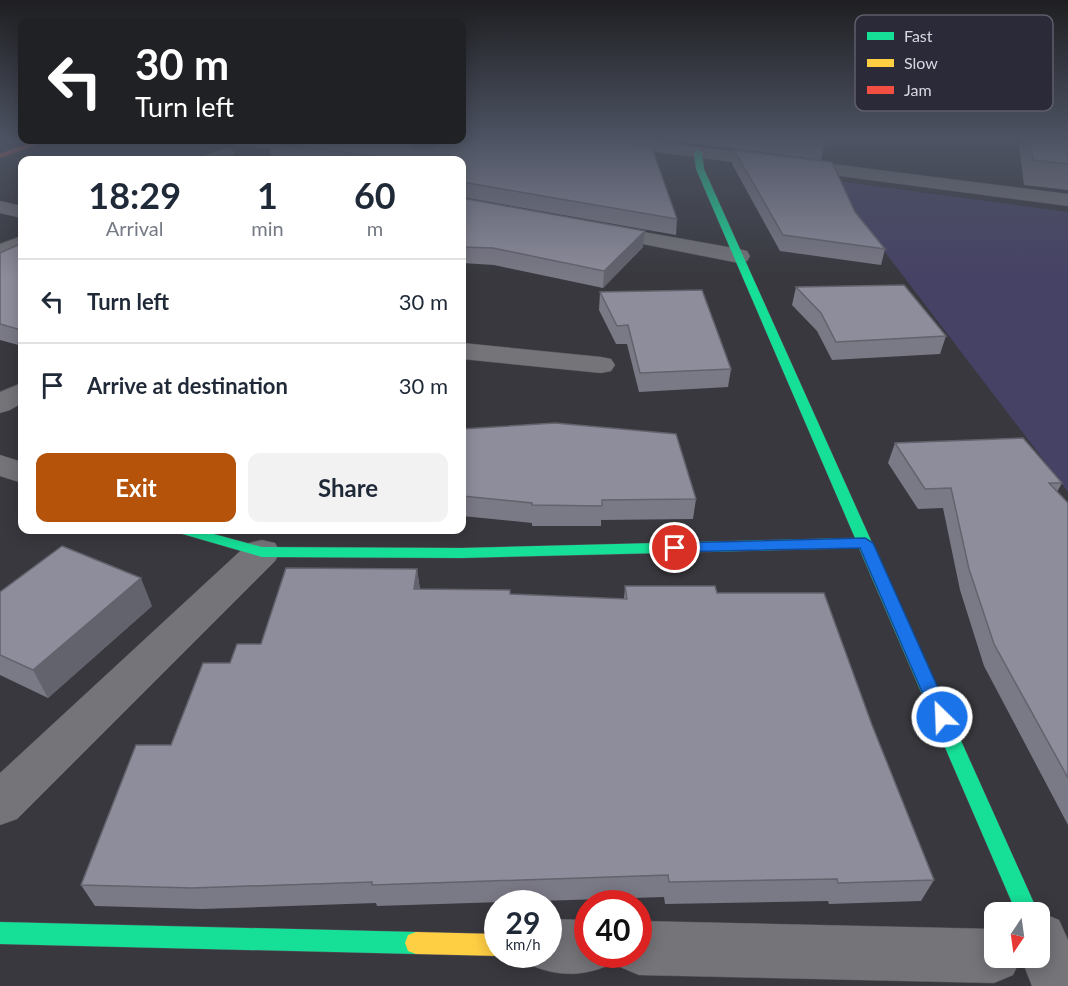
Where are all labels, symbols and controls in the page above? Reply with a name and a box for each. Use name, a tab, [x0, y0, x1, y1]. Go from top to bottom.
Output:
legend	[855, 15, 1053, 111]
text: Fast	[904, 26, 933, 45]
text: 30 m	[135, 39, 229, 89]
icon: left	[36, 42, 114, 120]
text: Slow	[904, 53, 938, 72]
text: Jam	[904, 80, 932, 99]
text: Turn left	[135, 90, 234, 123]
text: 18:29	[88, 173, 181, 217]
text: 1	[257, 173, 278, 217]
text: 60	[354, 173, 396, 217]
text: Arrival	[106, 216, 163, 240]
text: min	[251, 216, 284, 240]
text: m	[367, 216, 383, 240]
icon: left	[36, 285, 69, 318]
text: Turn left	[87, 288, 169, 315]
text: 30 m	[399, 288, 448, 315]
icon: arrive	[36, 369, 69, 402]
text: Arrive at destination	[87, 372, 288, 399]
text: 30 m	[399, 372, 448, 399]
button: Exit	[36, 453, 236, 522]
button: Share	[248, 453, 448, 522]
pin	[649, 522, 700, 573]
icon: arrive	[658, 531, 691, 564]
position arrow	[910, 685, 974, 749]
speed limit sign: 40	[574, 890, 652, 968]
north arrow	[984, 902, 1050, 968]
map controls	[984, 902, 1050, 968]
text: 29	[506, 904, 540, 940]
text: km/h	[505, 935, 541, 953]

